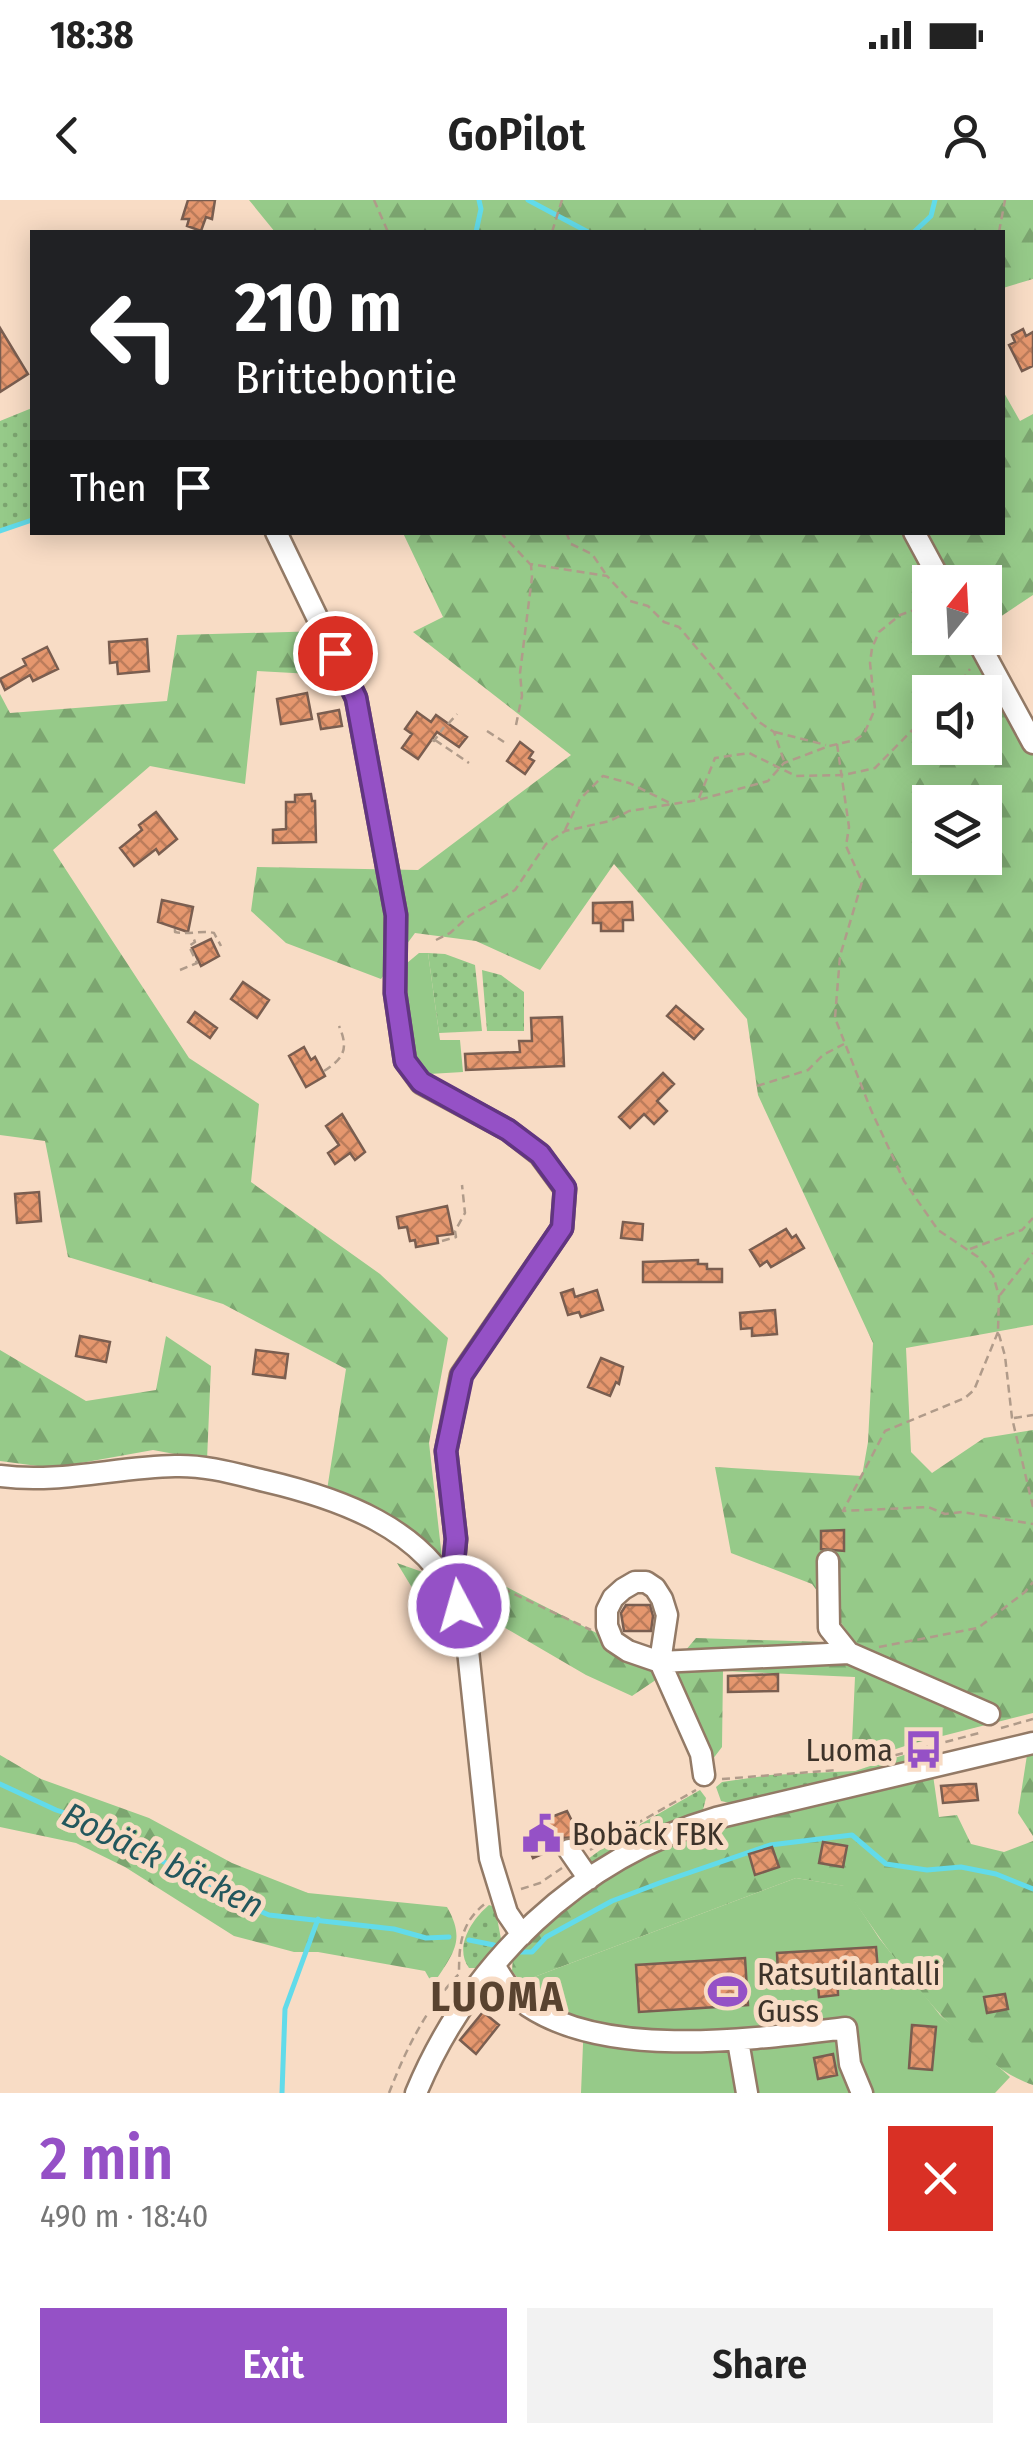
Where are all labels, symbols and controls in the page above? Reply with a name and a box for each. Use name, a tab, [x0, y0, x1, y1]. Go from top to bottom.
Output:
text: 18:38	[50, 12, 134, 58]
icon: back	[40, 108, 95, 163]
text: GoPilot	[448, 108, 585, 162]
icon: person	[938, 108, 993, 163]
text: 210 m	[235, 266, 402, 350]
icon: left	[70, 270, 200, 400]
text: Brittebontie	[235, 351, 457, 405]
icon: arrive	[166, 460, 221, 515]
text: Then	[70, 465, 146, 511]
north arrow	[912, 565, 1002, 655]
map controls	[912, 565, 1002, 875]
pin	[293, 611, 378, 696]
icon: arrive	[308, 626, 363, 681]
button: sound	[912, 675, 1002, 765]
button: layers	[912, 785, 1002, 875]
position arrow	[407, 1554, 511, 1658]
bus stop icon: Luoma	[902, 1729, 944, 1771]
place label: Luoma	[805, 1731, 893, 1769]
water label: Bobäck bäcken	[56, 1793, 270, 1927]
public building icon: Bobäck FBK	[521, 1813, 563, 1855]
place label: Bobäck FBK	[572, 1815, 724, 1853]
place label: Ratsutilantalli Guss	[757, 1955, 941, 2030]
sports icon: Ratsutilantalli Guss	[706, 1971, 748, 2013]
district label: LUOMA	[431, 1972, 565, 2022]
text: 2 min	[40, 2123, 173, 2195]
button: close	[888, 2126, 993, 2231]
text: 490 m · 18:40	[40, 2197, 208, 2235]
button: Exit	[40, 2308, 507, 2423]
button: Share	[527, 2308, 993, 2423]

